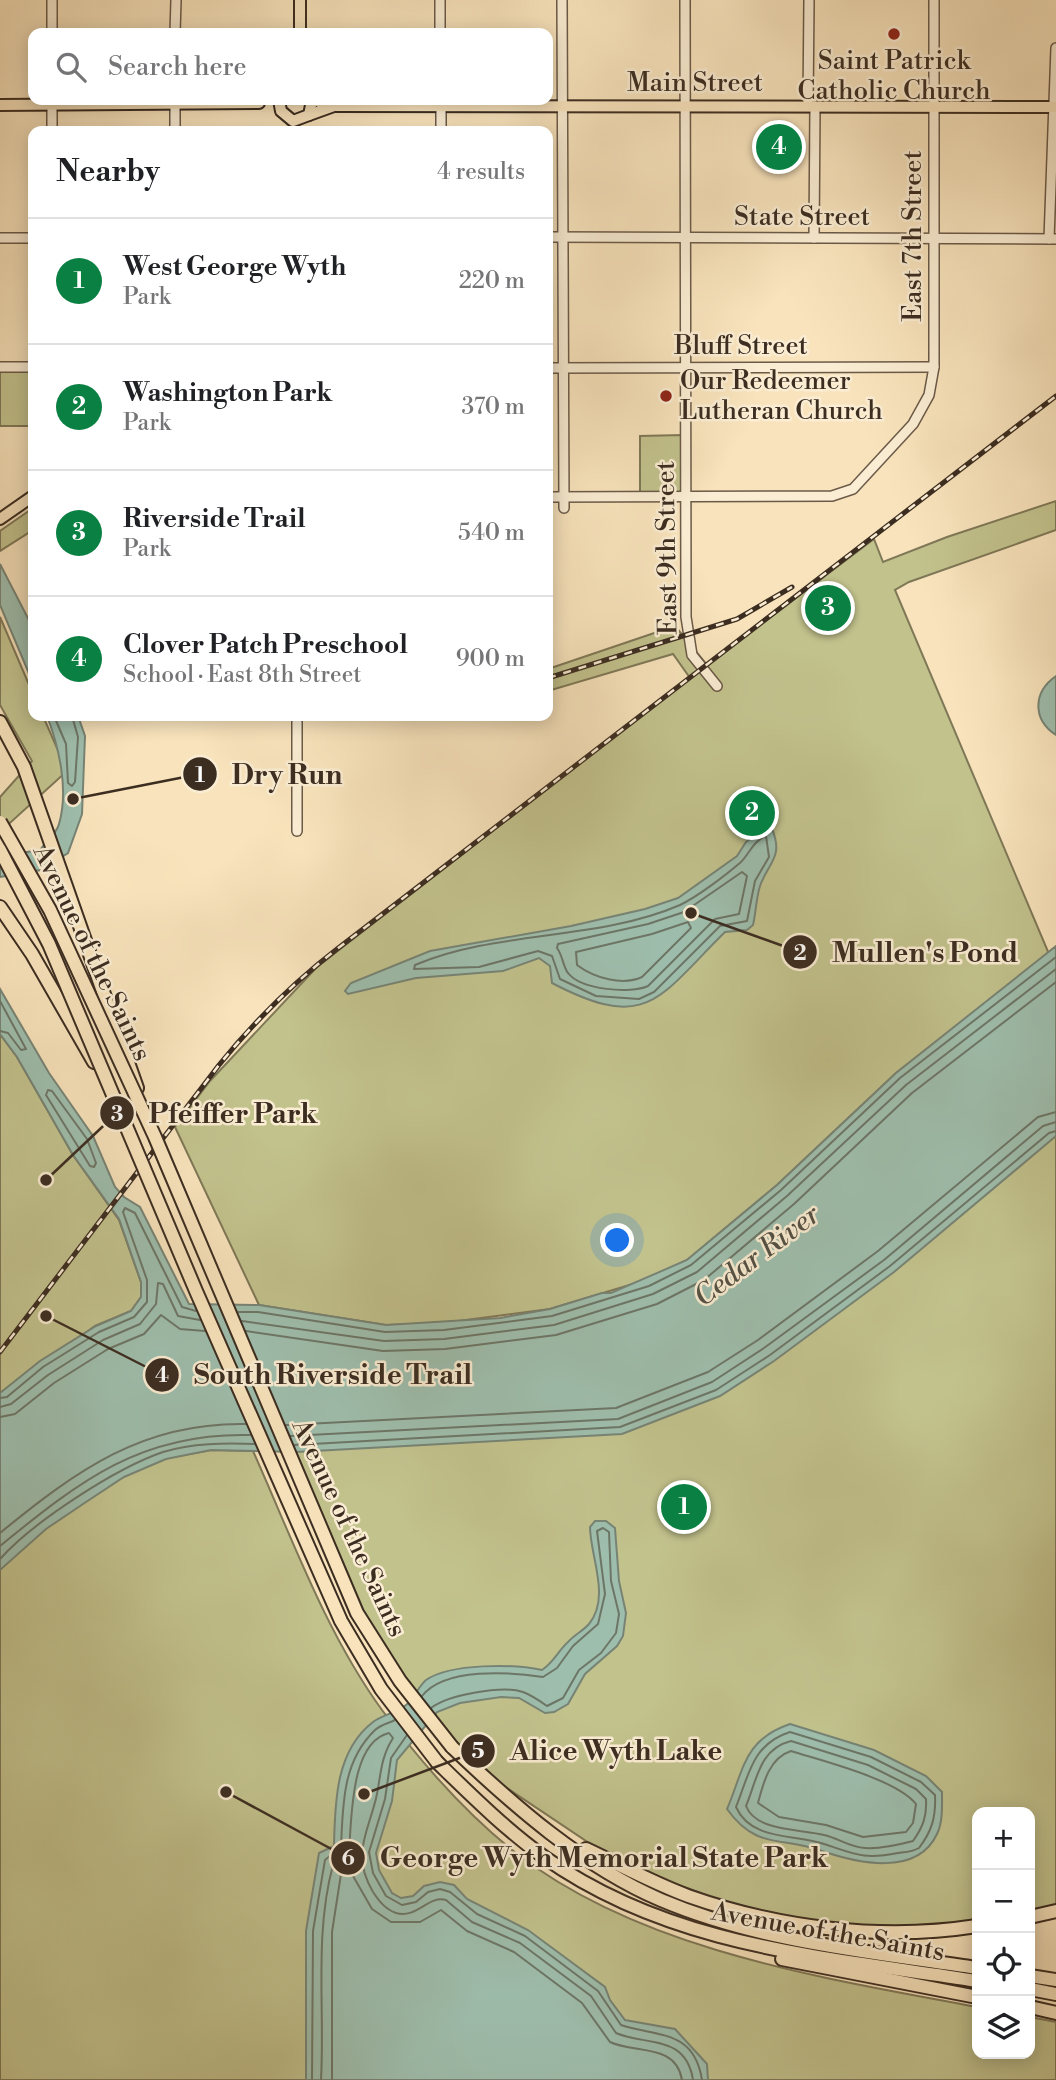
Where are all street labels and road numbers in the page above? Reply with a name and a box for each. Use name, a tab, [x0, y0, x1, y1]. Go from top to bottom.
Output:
street label: Main Street	[627, 67, 763, 99]
street label: East 7th Street	[897, 150, 929, 322]
street label: State Street	[734, 201, 870, 233]
street label: Bluff Street	[673, 330, 808, 362]
street label: East 9th Street	[649, 461, 685, 635]
street label: Avenue of the Saints	[25, 839, 158, 1066]
street label: Avenue of the Saints	[284, 1413, 413, 1642]
street label: Avenue of the Saints	[708, 1896, 947, 1968]

